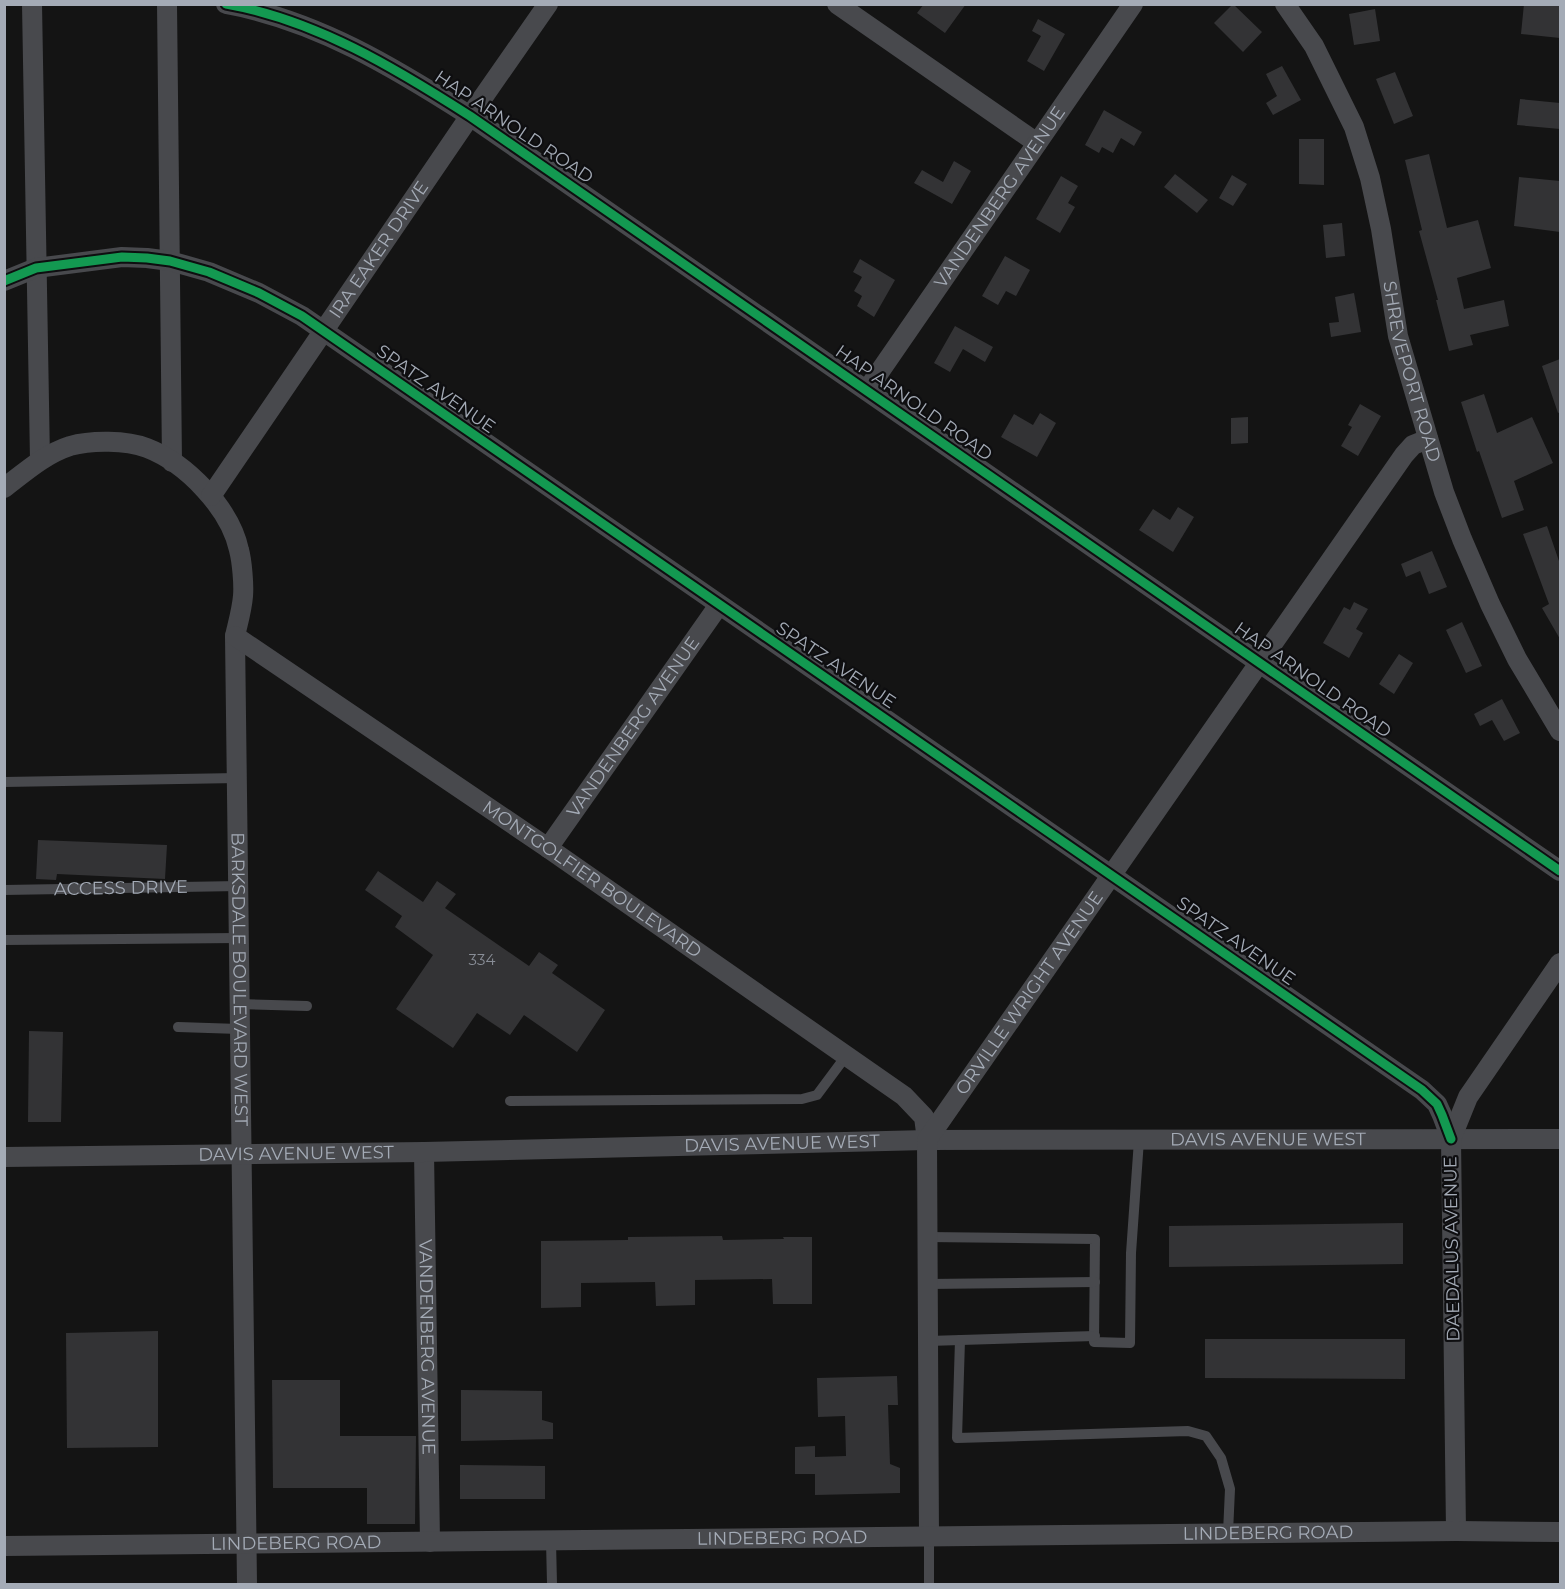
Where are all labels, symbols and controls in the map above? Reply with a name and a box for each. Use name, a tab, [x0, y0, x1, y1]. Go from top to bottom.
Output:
street label: HAP ARNOLD ROAD	[430, 66, 598, 188]
street label: VANDENBERG AVENUE	[929, 102, 1070, 292]
street label: IRA EAKER DRIVE	[324, 177, 433, 322]
street label: SHREVEPORT ROAD	[1378, 279, 1446, 465]
street label: SPATZ AVENUE	[372, 340, 500, 438]
street label: HAP ARNOLD ROAD	[831, 340, 997, 466]
street label: SPATZ AVENUE	[772, 617, 900, 713]
street label: HAP ARNOLD ROAD	[1230, 617, 1396, 743]
street label: VANDENBERG AVENUE	[562, 632, 704, 822]
street label: MONTGOLFIER BOULEVARD	[478, 796, 706, 963]
street label: BARKSDALE BOULEVARD WEST	[226, 832, 252, 1127]
street label: ACCESS DRIVE	[54, 876, 188, 900]
street label: ORVILLE WRIGHT AVENUE	[951, 887, 1108, 1099]
street label: SPATZ AVENUE	[1172, 892, 1300, 990]
house number: 334	[469, 950, 495, 969]
street label: DAVIS AVENUE WEST	[1170, 1128, 1366, 1151]
street label: DAVIS AVENUE WEST	[684, 1130, 881, 1157]
street label: DAVIS AVENUE WEST	[198, 1141, 395, 1166]
street label: DAEDALUS AVENUE	[1439, 1156, 1465, 1342]
street label: VANDENBERG AVENUE	[414, 1239, 440, 1455]
street label: LINDEBERG ROAD	[1183, 1521, 1353, 1545]
street label: LINDEBERG ROAD	[697, 1526, 867, 1550]
street label: LINDEBERG ROAD	[211, 1531, 381, 1555]

